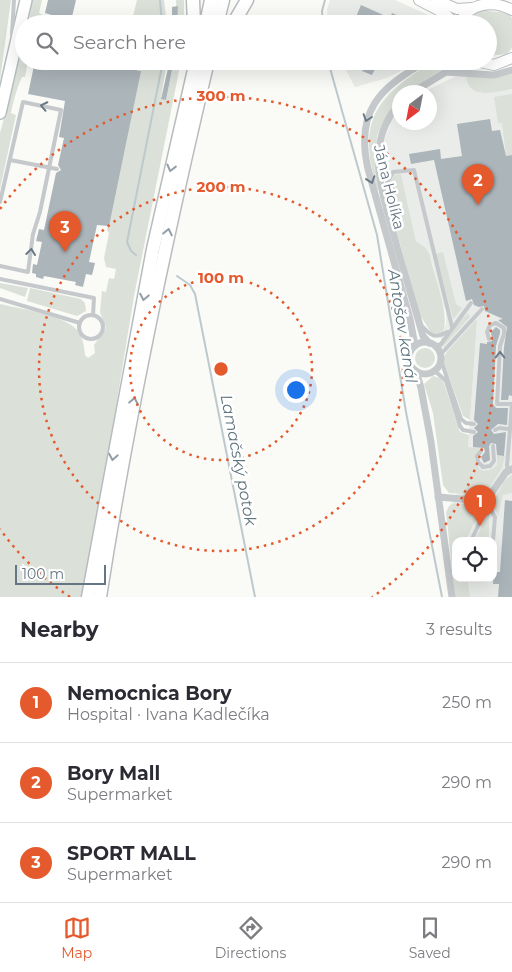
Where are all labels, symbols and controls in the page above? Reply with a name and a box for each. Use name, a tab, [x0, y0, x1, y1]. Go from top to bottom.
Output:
search box	[15, 15, 497, 70]
icon: search	[33, 29, 61, 57]
text: Search here	[73, 31, 186, 54]
north arrow	[392, 85, 437, 130]
text: 300 m	[195, 86, 246, 105]
one-way arrow	[40, 102, 49, 112]
one-way arrow	[363, 113, 373, 122]
street label: Jána Holíka	[370, 142, 409, 231]
one-way arrow	[166, 163, 177, 172]
pin: 2	[462, 164, 494, 205]
one-way arrow	[366, 175, 376, 184]
text: 200 m	[196, 177, 246, 196]
pin: 3	[49, 211, 81, 252]
one-way arrow	[163, 228, 173, 236]
one-way arrow	[25, 247, 36, 255]
water label: Antošov kanál	[384, 267, 421, 385]
text: 100 m	[198, 268, 244, 287]
one-way arrow	[139, 293, 149, 302]
one-way arrow	[495, 351, 505, 358]
centre of rings	[212, 360, 230, 378]
your location	[283, 377, 309, 403]
water label: Lamačský potok	[216, 393, 261, 529]
one-way arrow	[128, 397, 139, 406]
one-way arrow	[109, 453, 119, 461]
pin: 1	[464, 485, 496, 526]
map controls	[452, 537, 497, 582]
button: locate	[452, 537, 497, 582]
scale bar	[15, 562, 106, 585]
text: 100 m	[22, 565, 64, 583]
text: Nearby	[20, 617, 99, 642]
text: 3 results	[426, 620, 492, 639]
text: Nemocnica Bory	[67, 682, 232, 705]
text: 1	[33, 693, 39, 712]
text: 250 m	[442, 693, 492, 712]
text: Hospital · Ivana Kadlečíka	[67, 705, 270, 724]
text: Bory Mall	[67, 762, 160, 785]
text: 2	[31, 773, 41, 792]
text: 290 m	[441, 773, 492, 792]
text: Supermarket	[67, 785, 173, 804]
text: SPORT MALL	[67, 842, 196, 865]
text: 3	[31, 853, 41, 872]
text: 290 m	[441, 853, 492, 872]
text: Supermarket	[67, 865, 173, 884]
tab: Map	[61, 914, 92, 962]
tab: Directions	[215, 914, 286, 962]
tab: Saved	[409, 914, 451, 962]

